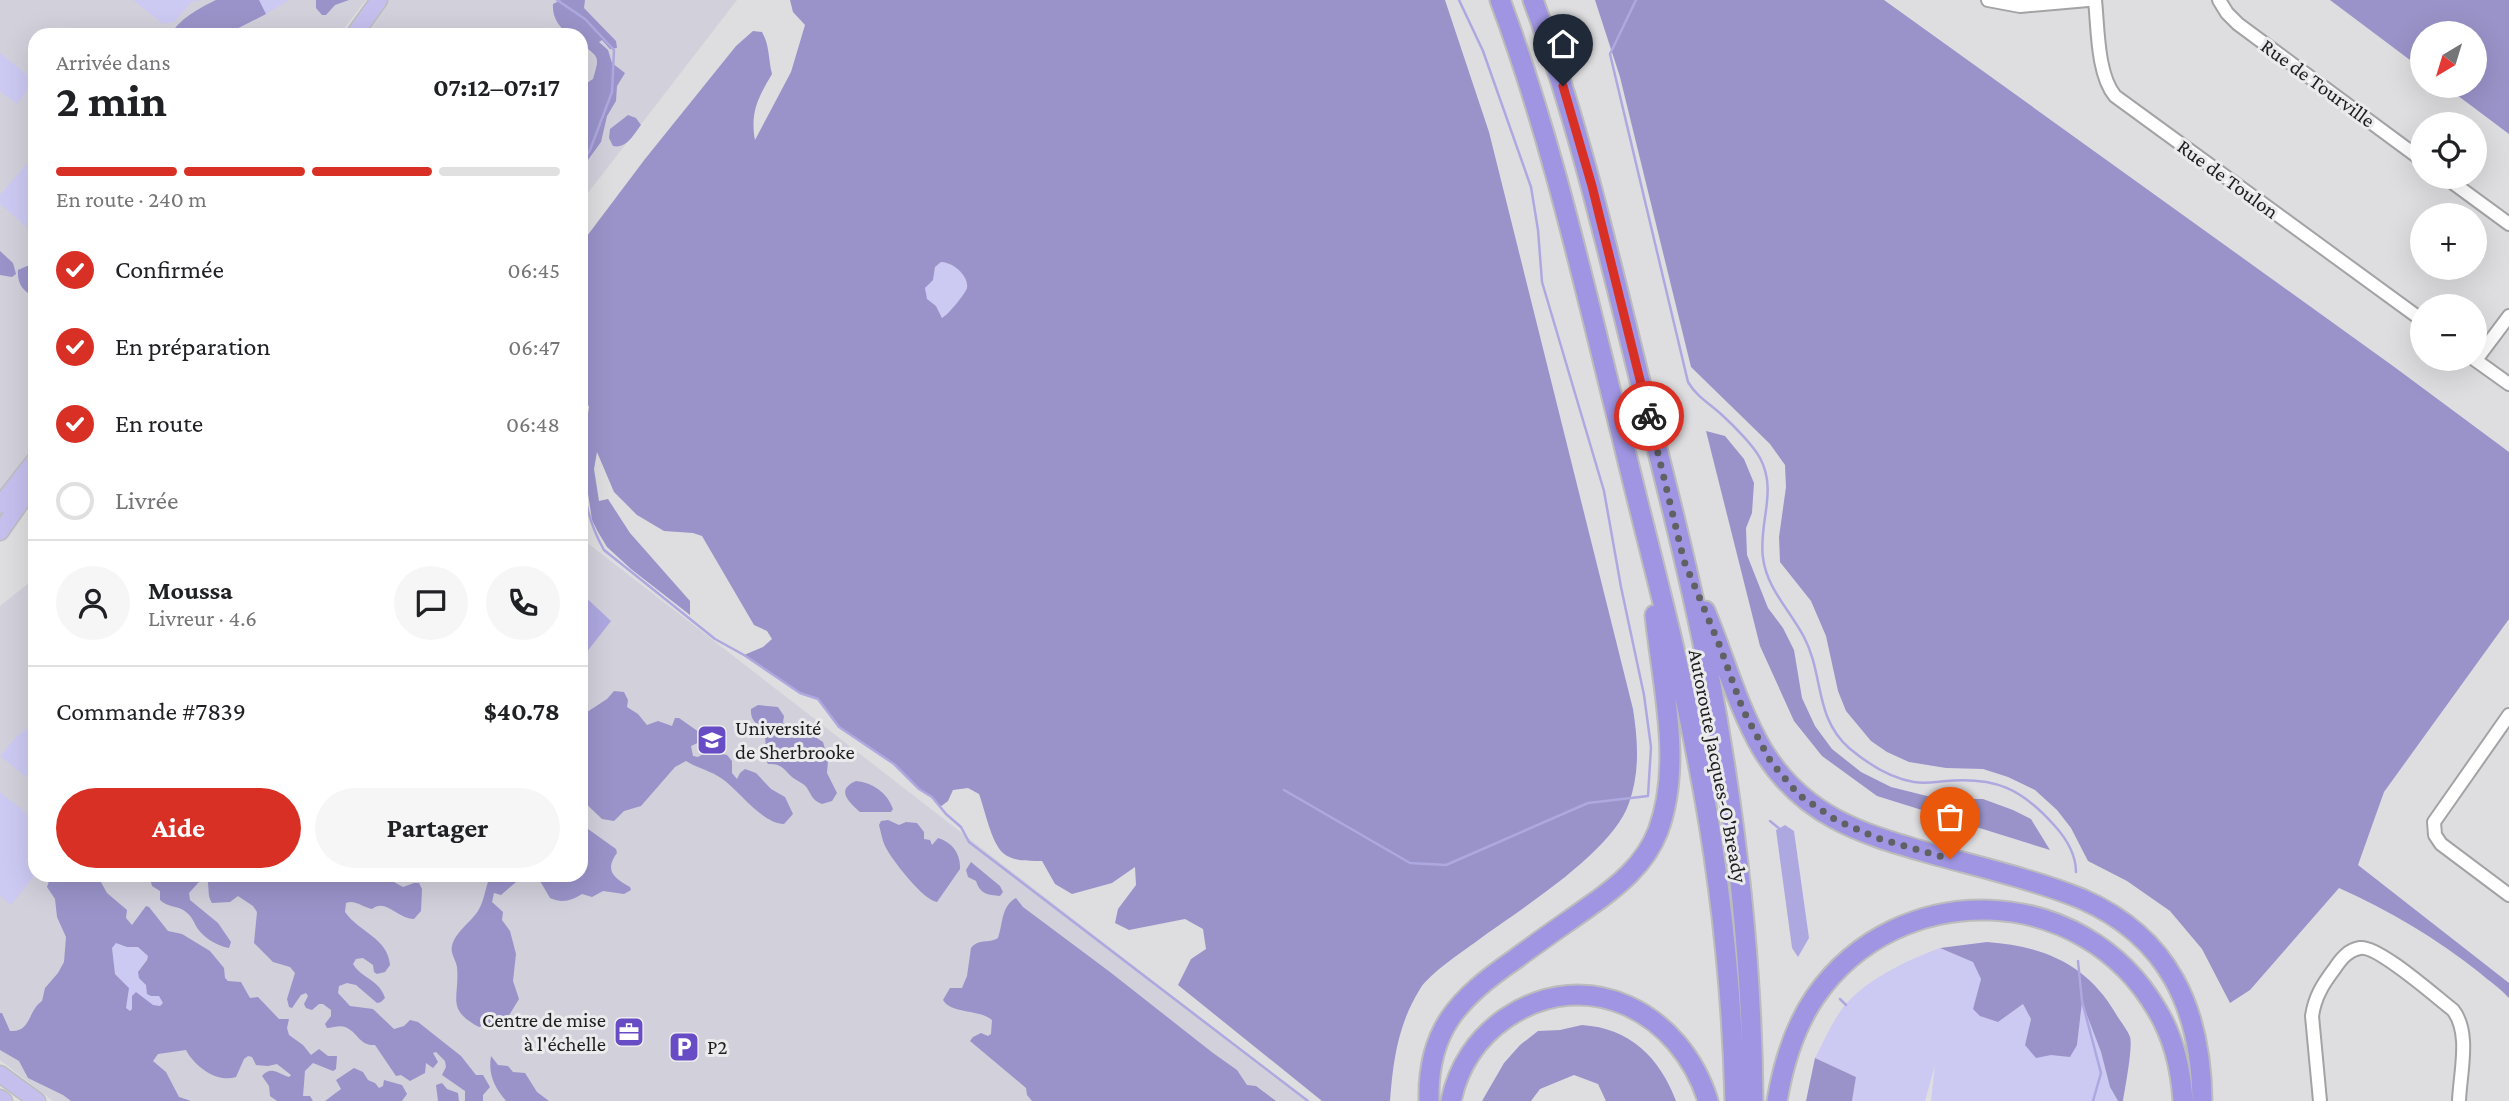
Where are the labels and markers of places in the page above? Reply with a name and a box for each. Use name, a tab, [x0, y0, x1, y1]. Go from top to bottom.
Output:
pin	[1533, 14, 1593, 86]
place label: Université de Sherbrooke	[735, 716, 855, 764]
school or university icon: Université de Sherbrooke	[695, 723, 729, 757]
pin	[1920, 787, 1980, 859]
place label: Centre de mise à l'échelle	[482, 1008, 606, 1056]
office icon: Centre de mise à l'échelle	[612, 1015, 646, 1049]
parking icon: P2	[667, 1030, 701, 1064]
place label: P2	[707, 1035, 728, 1059]

